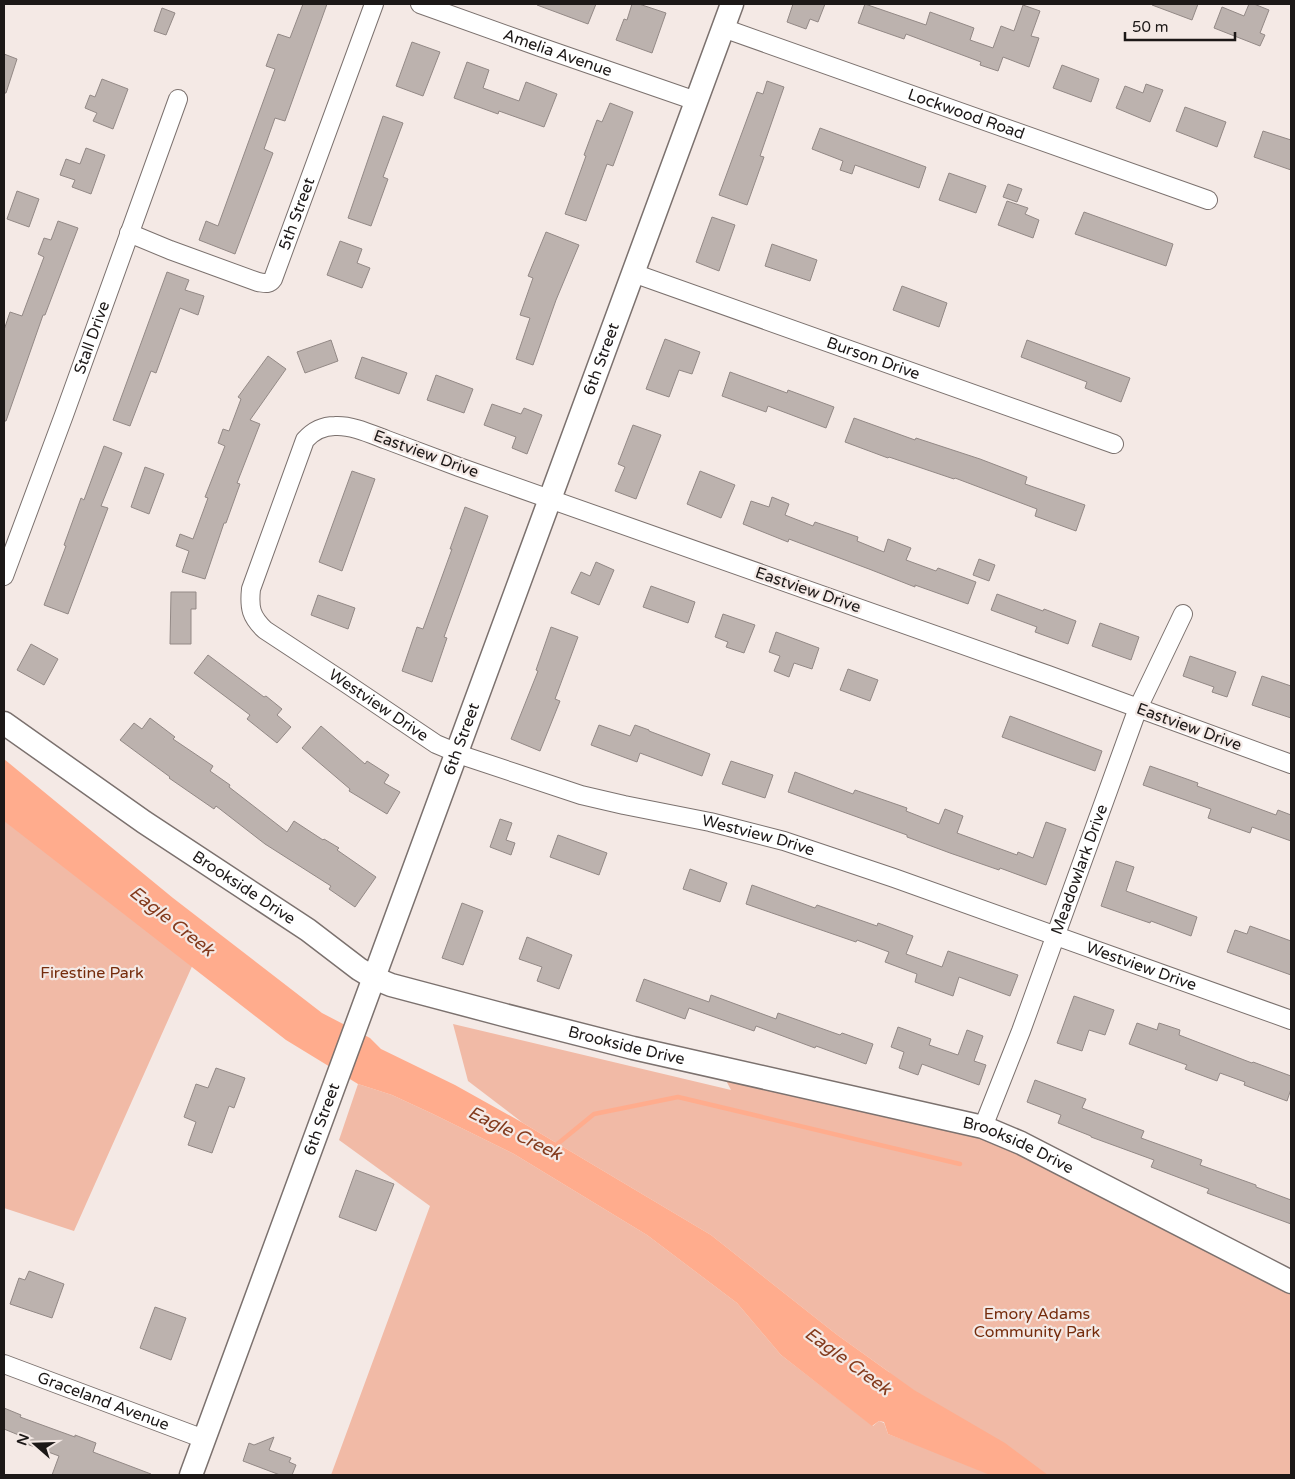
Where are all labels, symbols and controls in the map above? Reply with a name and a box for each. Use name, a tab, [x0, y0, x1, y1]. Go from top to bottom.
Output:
scale bar	[1125, 10, 1235, 42]
text: 50 m	[1132, 18, 1169, 36]
street label: Amelia Avenue	[500, 25, 615, 81]
street label: Lockwood Road	[905, 84, 1027, 144]
street label: 5th Street	[274, 175, 319, 253]
street label: Stall Drive	[70, 298, 114, 377]
street label: 6th Street	[579, 320, 624, 398]
street label: Burson Drive	[824, 333, 923, 384]
street label: Eastview Drive	[371, 426, 481, 482]
street label: Eastview Drive	[753, 563, 863, 617]
street label: Westview Drive	[325, 665, 432, 746]
street label: Eastview Drive	[1134, 699, 1244, 755]
street label: 6th Street	[439, 700, 484, 778]
street label: Meadowlark Drive	[1047, 802, 1112, 937]
street label: Westview Drive	[700, 811, 817, 861]
street label: Brookside Drive	[188, 847, 299, 929]
water label: Eagle Creek	[125, 881, 220, 962]
street label: Westview Drive	[1083, 938, 1199, 995]
park label: Firestine Park	[40, 963, 144, 983]
street label: Brookside Drive	[566, 1022, 687, 1069]
street label: 6th Street	[299, 1080, 344, 1158]
water label: Eagle Creek	[465, 1101, 566, 1166]
street label: Brookside Drive	[961, 1113, 1077, 1178]
park label: Emory Adams Community Park	[974, 1304, 1100, 1342]
water label: Eagle Creek	[801, 1322, 896, 1400]
street label: Graceland Avenue	[35, 1367, 172, 1435]
north arrow	[10, 1419, 60, 1469]
text: N	[13, 1432, 33, 1448]

